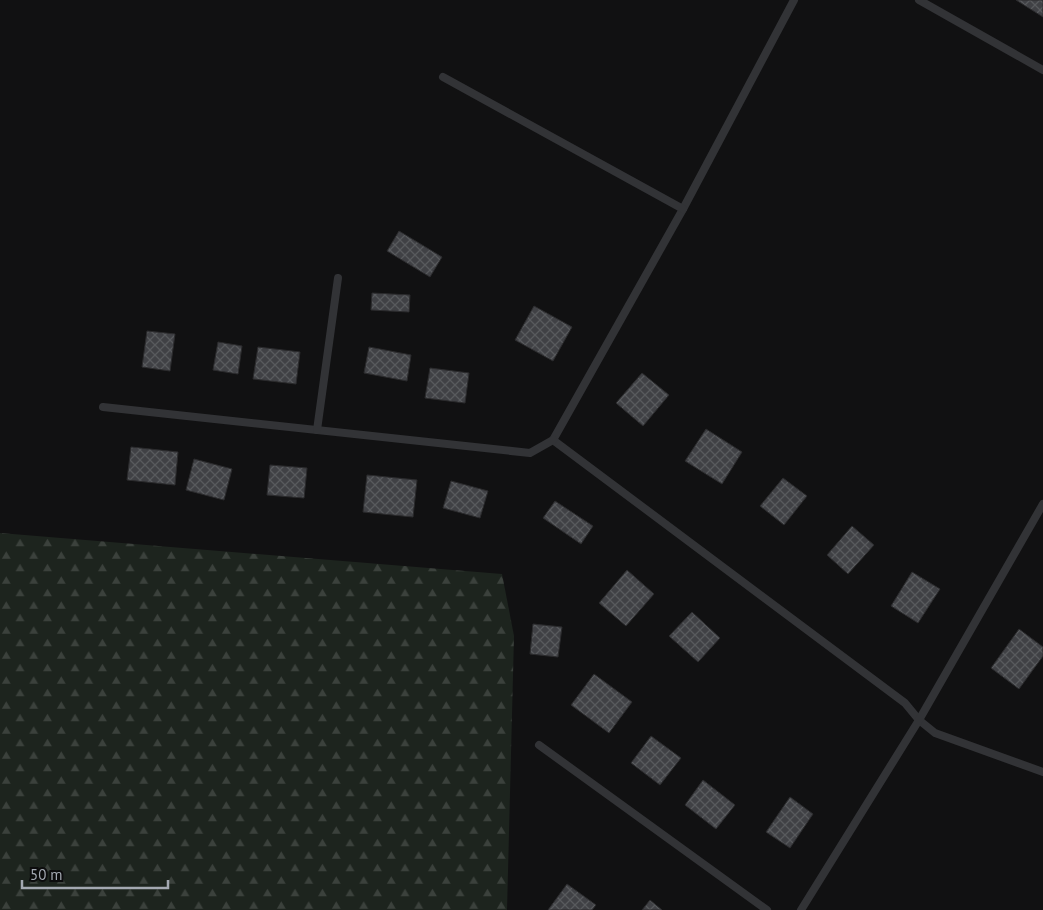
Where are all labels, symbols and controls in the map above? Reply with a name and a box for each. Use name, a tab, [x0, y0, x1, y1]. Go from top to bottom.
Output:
scale bar	[22, 858, 169, 890]
text: 50 m	[30, 865, 63, 884]

